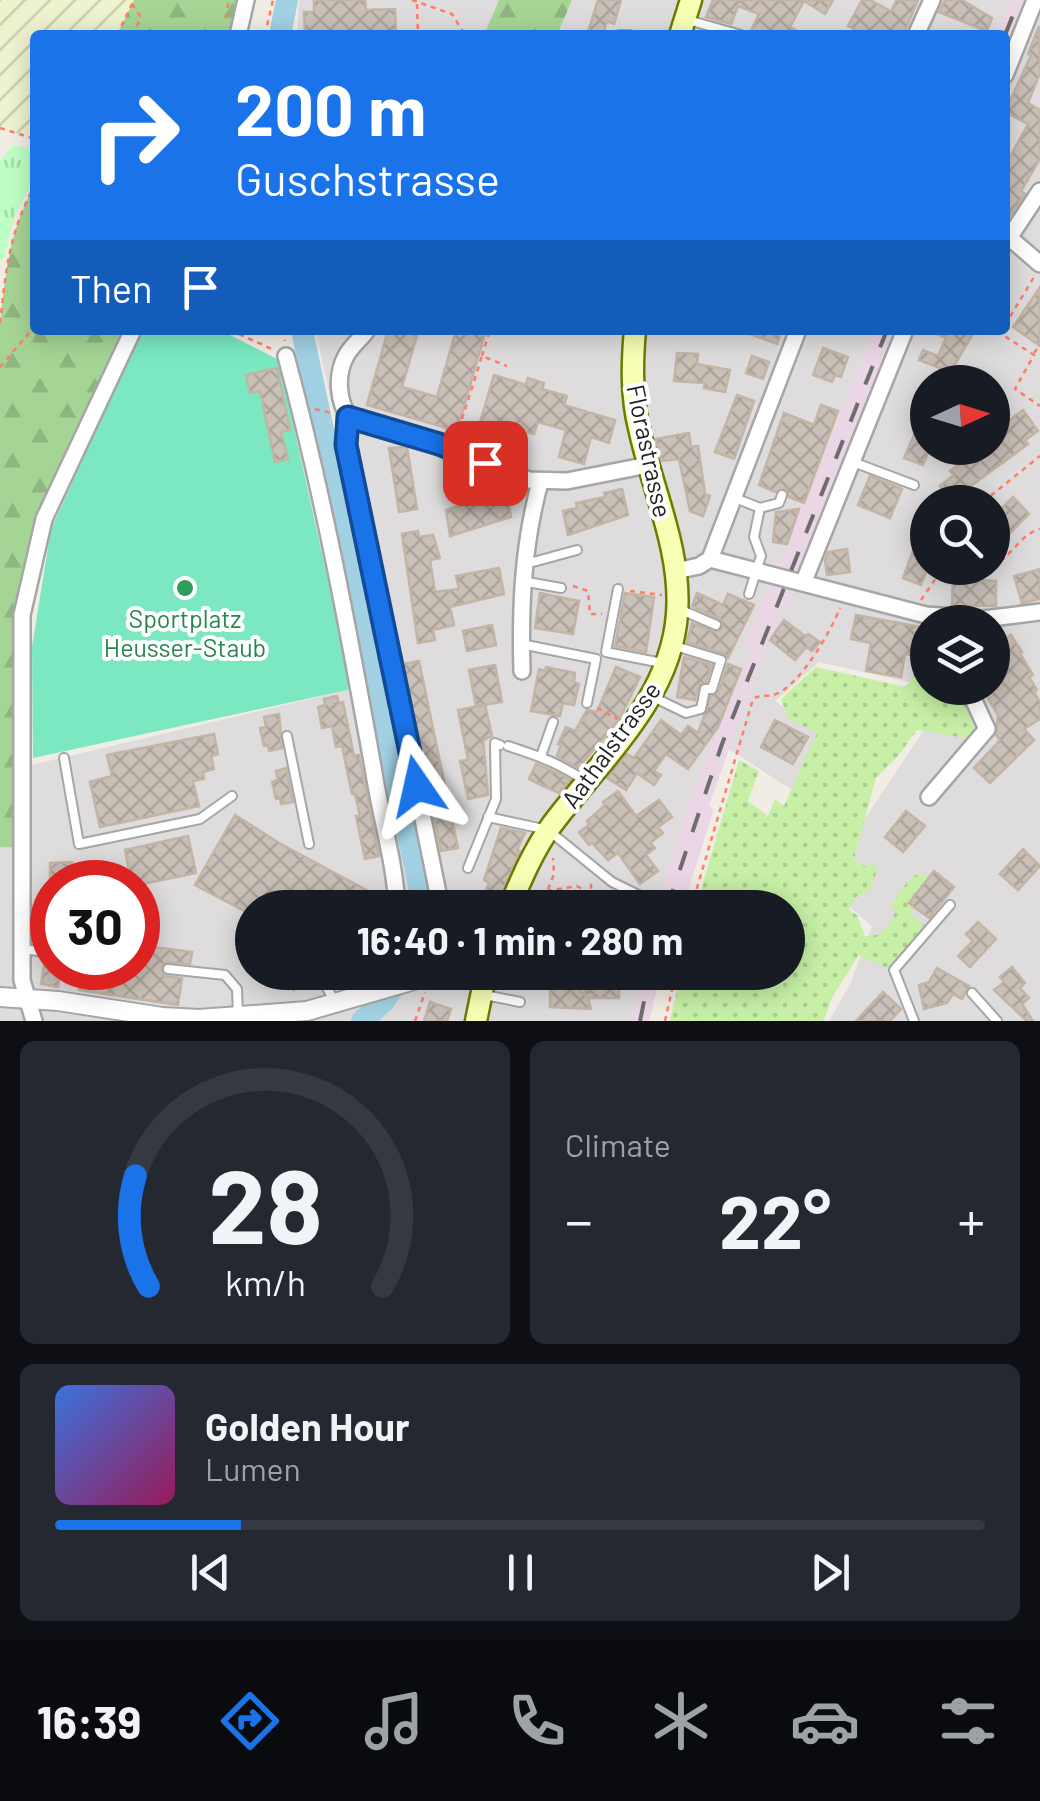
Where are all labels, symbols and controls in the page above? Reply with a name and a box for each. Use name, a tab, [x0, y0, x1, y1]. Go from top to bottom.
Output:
text: 200 m	[235, 66, 426, 150]
icon: right	[70, 70, 200, 200]
text: Guschstrasse	[235, 151, 500, 205]
icon: arrive	[173, 260, 228, 315]
text: Then	[70, 265, 153, 311]
north arrow	[910, 365, 1010, 465]
map controls	[910, 365, 1010, 705]
street label: Florastrasse	[621, 381, 679, 520]
pin	[443, 421, 528, 506]
icon: arrive	[458, 436, 513, 491]
button: search	[910, 485, 1010, 585]
marker: Sportplatz Heusser-Staub	[174, 577, 196, 599]
place label: Sportplatz Heusser-Staub	[104, 603, 266, 662]
button: layers	[910, 605, 1010, 705]
street label: Aathalstrasse	[554, 675, 666, 813]
position arrow	[365, 734, 469, 838]
speed limit sign: 30	[30, 860, 160, 990]
text: 16:40 · 1 min · 280 m	[357, 917, 683, 963]
text: Climate	[565, 1125, 671, 1163]
text: 28	[208, 1140, 322, 1265]
text: 22°	[719, 1174, 831, 1264]
text: −	[565, 1186, 593, 1252]
text: +	[957, 1186, 985, 1252]
text: km/h	[225, 1260, 305, 1303]
text: Golden Hour	[205, 1403, 410, 1449]
text: Lumen	[205, 1449, 301, 1487]
icon: previous	[183, 1545, 238, 1600]
icon: pause	[493, 1545, 548, 1600]
icon: next	[803, 1545, 858, 1600]
icon: directions	[215, 1686, 285, 1756]
icon: music	[359, 1686, 429, 1756]
icon: phone	[502, 1686, 572, 1756]
icon: climate	[646, 1686, 716, 1756]
icon: car	[790, 1686, 860, 1756]
icon: filters	[933, 1686, 1003, 1756]
text: 16:39	[37, 1694, 141, 1748]

